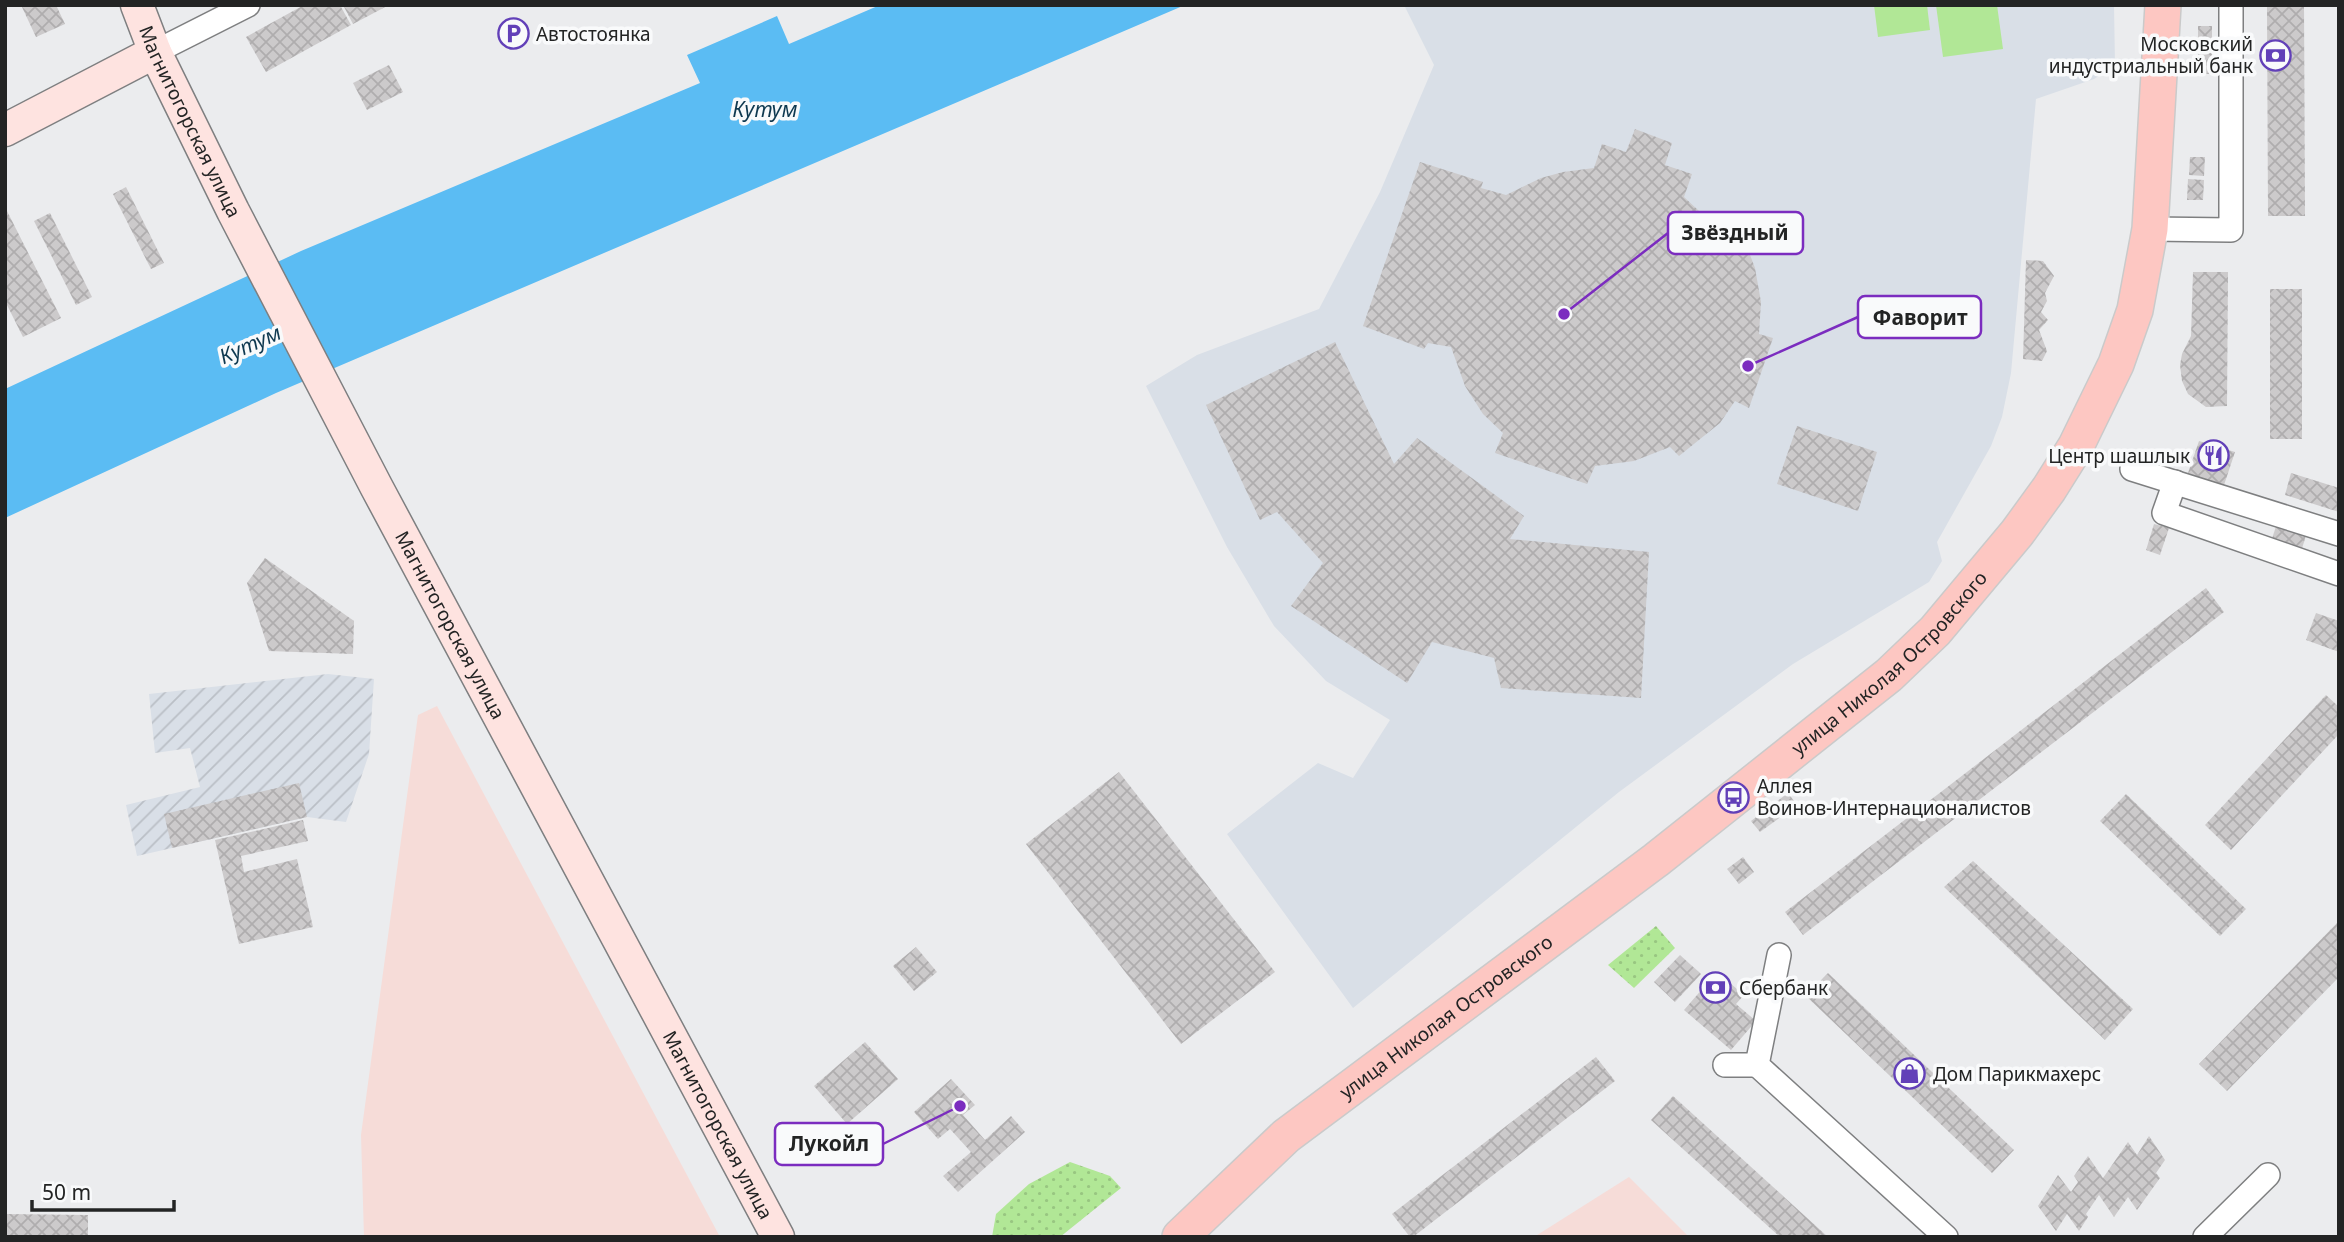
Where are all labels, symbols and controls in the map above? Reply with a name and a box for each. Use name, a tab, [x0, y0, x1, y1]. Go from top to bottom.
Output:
parking icon: Автостоянка	[496, 17, 530, 51]
place label: Автостоянка	[536, 21, 651, 47]
street label: Магнитогорская улица	[133, 22, 247, 222]
place label: Московский индустриальный банк	[2049, 31, 2253, 79]
bank icon: Московский индустриальный банк	[2259, 38, 2293, 72]
water label: Кутум	[733, 95, 798, 123]
callout: Звёздный	[1668, 212, 1803, 254]
text: Звёздный	[1681, 218, 1789, 246]
callout: Фаворит	[1858, 296, 1981, 338]
text: Фаворит	[1872, 303, 1968, 331]
water label: Кутум	[215, 318, 286, 370]
restaurant icon: Центр шашлык	[2196, 439, 2230, 473]
place label: Центр шашлык	[2048, 443, 2190, 469]
street label: Магнитогорская улица	[389, 526, 511, 724]
street label: улица Николая Островского	[1786, 565, 1993, 761]
place label: Аллея Воинов-Интернационалистов	[1757, 773, 2031, 821]
bus stop icon: Аллея Воинов-Интернационалистов	[1717, 780, 1751, 814]
street label: улица Николая Островского	[1334, 929, 1558, 1105]
bank icon: Сбербанк	[1699, 971, 1733, 1005]
place label: Сбербанк	[1739, 975, 1828, 1001]
street label: Магнитогорская улица	[657, 1026, 779, 1224]
shop icon: Дом Парикмахерс	[1893, 1057, 1927, 1091]
place label: Дом Парикмахерс	[1933, 1061, 2101, 1087]
callout: Лукойл	[775, 1123, 883, 1165]
text: Лукойл	[789, 1129, 869, 1157]
scale bar	[32, 1168, 173, 1212]
text: 50 m	[42, 1178, 91, 1206]

